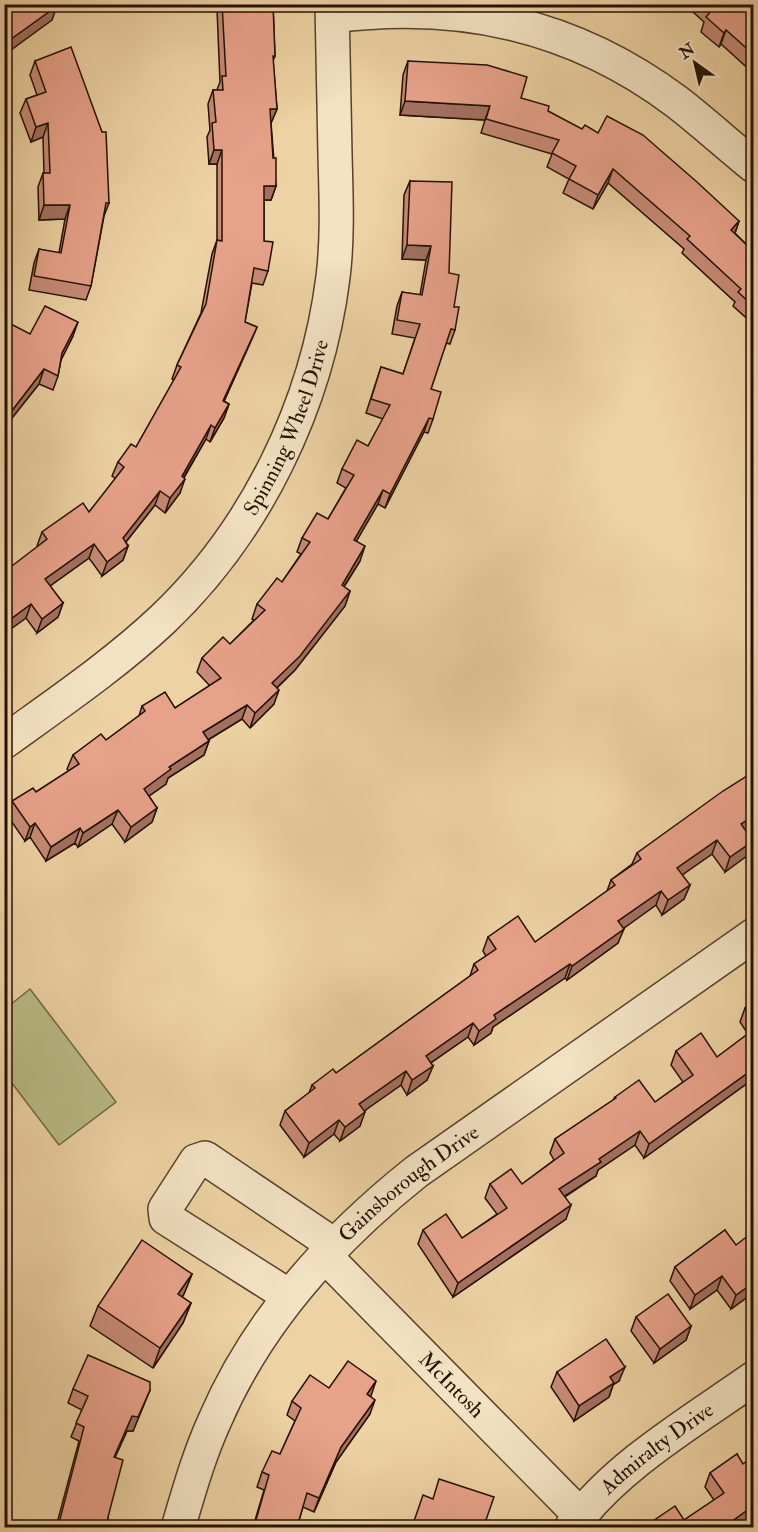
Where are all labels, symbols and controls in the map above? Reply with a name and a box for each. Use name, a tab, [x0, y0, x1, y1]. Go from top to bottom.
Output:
north arrow	[665, 33, 725, 93]
text: N	[675, 39, 699, 64]
street label: Spinning Wheel Drive	[238, 337, 335, 521]
street label: Gainsborough Drive	[333, 1119, 485, 1248]
street label: McIntosh	[413, 1346, 490, 1424]
street label: Admiralty Drive	[594, 1396, 719, 1501]

